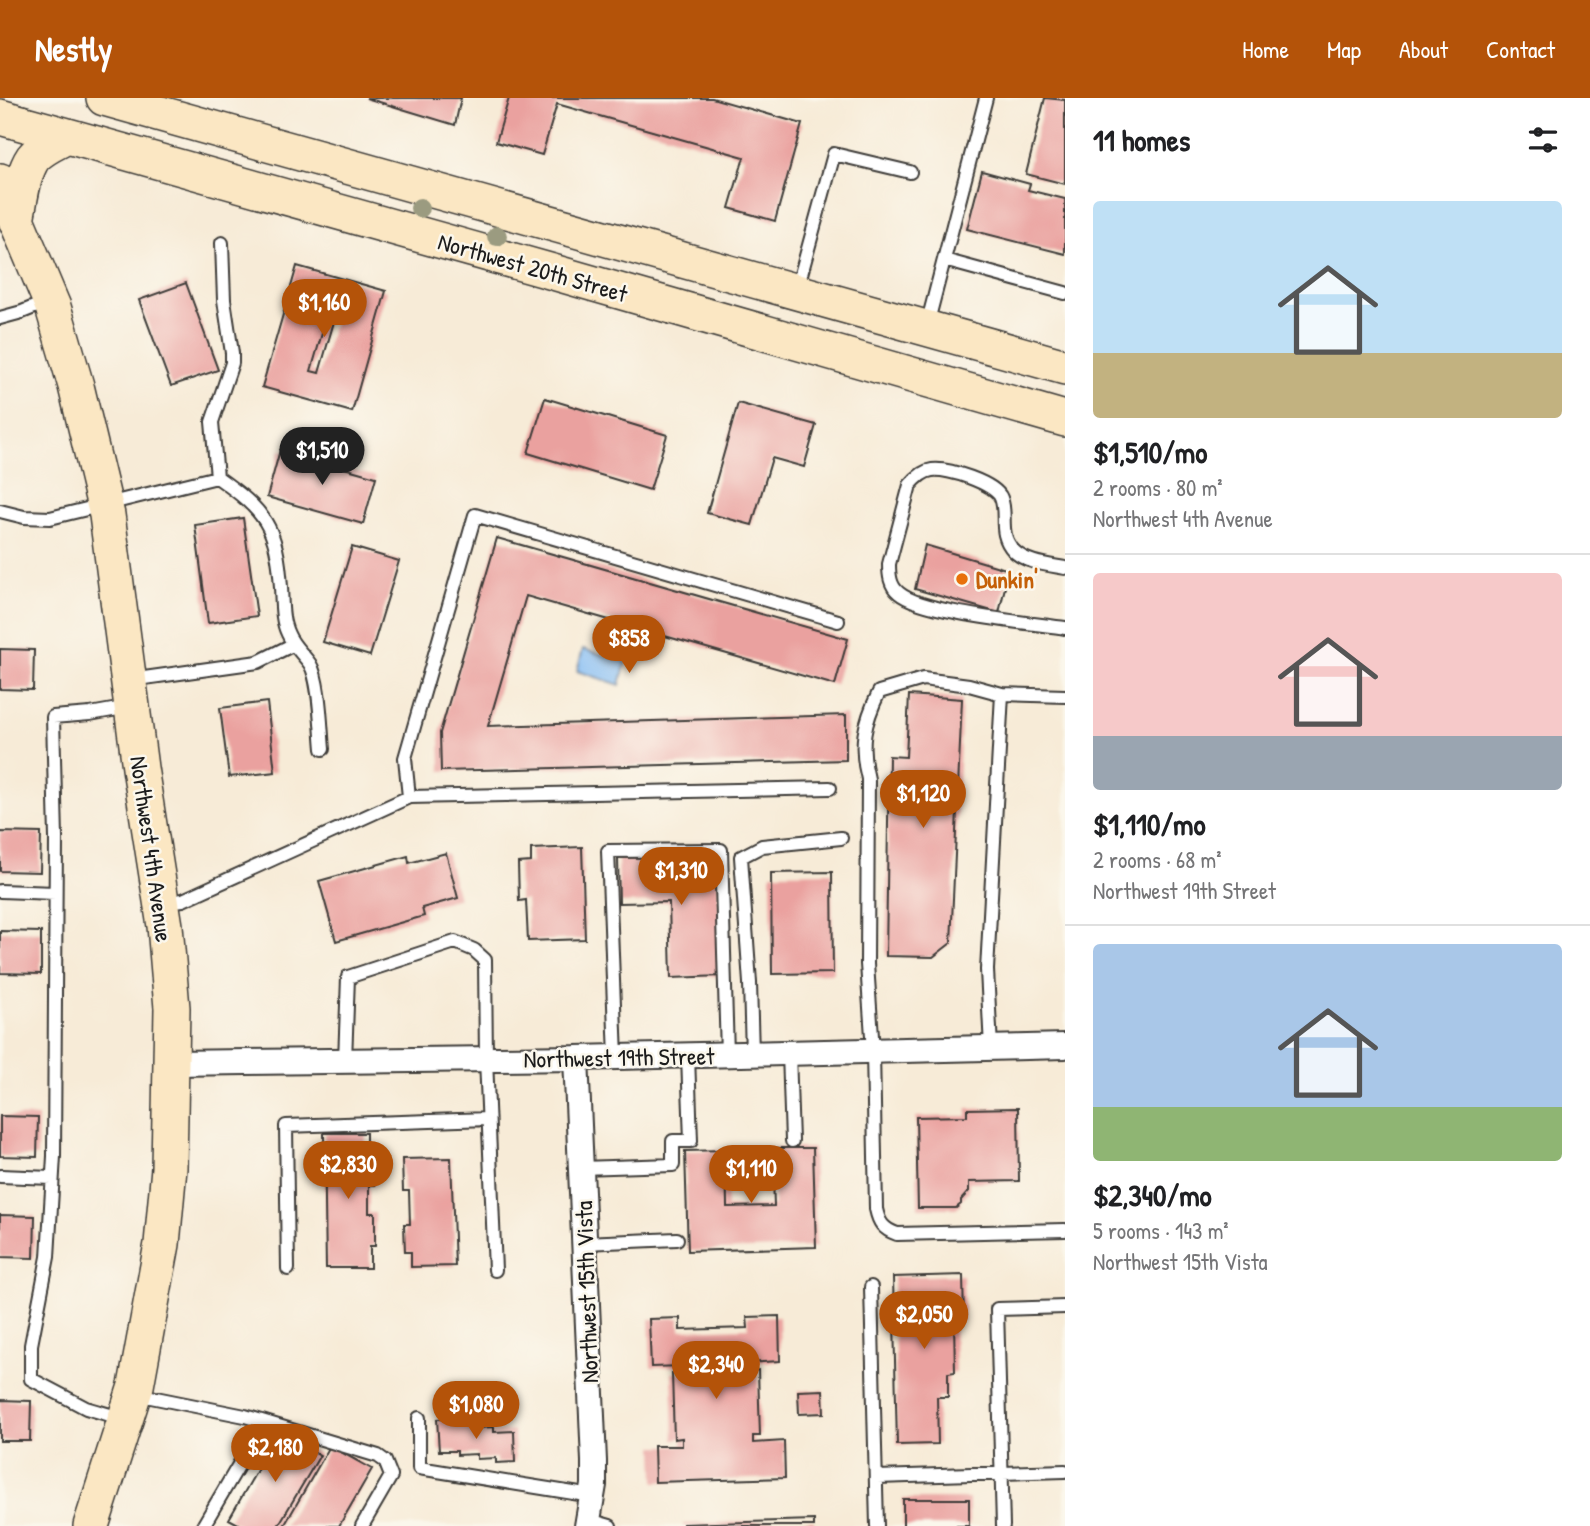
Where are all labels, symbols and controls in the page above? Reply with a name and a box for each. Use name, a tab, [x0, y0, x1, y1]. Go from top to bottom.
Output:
text: Nestly	[35, 27, 112, 71]
text: Home	[1242, 33, 1289, 65]
text: Map	[1327, 33, 1361, 65]
text: About	[1399, 33, 1448, 65]
text: Contact	[1486, 33, 1555, 65]
text: 11 homes	[1093, 120, 1190, 160]
icon: filters	[1524, 121, 1562, 159]
street label: Northwest 20th Street	[435, 225, 632, 310]
icon: home	[1265, 247, 1391, 373]
pin: $1,160	[267, 280, 381, 339]
text: $1,160	[298, 286, 350, 317]
pin: $1,510	[265, 428, 379, 487]
text: $1,510/mo	[1093, 432, 1207, 472]
text: $1,510	[295, 434, 349, 465]
text: 2 rooms · 80 m²	[1093, 472, 1223, 503]
text: Northwest 4th Avenue	[1093, 503, 1273, 534]
place label: Dunkin'	[976, 563, 1038, 595]
marker: Dunkin'	[954, 571, 970, 587]
pin: $858	[588, 616, 670, 675]
icon: home	[1265, 619, 1391, 745]
text: $858	[608, 622, 650, 653]
street label: Northwest 4th Avenue	[123, 754, 181, 944]
pin: $1,120	[866, 770, 980, 830]
text: $1,120	[896, 777, 950, 808]
text: $1,110/mo	[1093, 804, 1206, 844]
text: 2 rooms · 68 m²	[1093, 844, 1221, 875]
pin: $1,310	[624, 848, 738, 907]
text: $1,310	[654, 854, 708, 885]
text: Northwest 19th Street	[1093, 875, 1276, 906]
icon: home	[1265, 990, 1391, 1116]
street label: Northwest 19th Street	[523, 1039, 715, 1075]
pin: $2,830	[291, 1142, 405, 1201]
pin: $1,110	[694, 1146, 808, 1205]
text: $2,830	[319, 1148, 377, 1179]
text: $1,110	[725, 1152, 777, 1183]
text: $2,340/mo	[1093, 1175, 1212, 1215]
street label: Northwest 15th Vista	[567, 1200, 605, 1384]
text: 5 rooms · 143 m²	[1093, 1215, 1229, 1246]
text: Northwest 15th Vista	[1093, 1246, 1268, 1277]
pin: $2,050	[867, 1292, 981, 1351]
text: $2,050	[895, 1298, 953, 1329]
pin: $2,340	[659, 1342, 773, 1401]
text: $2,340	[688, 1348, 744, 1379]
pin: $1,080	[419, 1382, 533, 1441]
text: $1,080	[448, 1388, 504, 1419]
pin: $2,180	[218, 1424, 332, 1484]
text: $2,180	[247, 1431, 303, 1462]

